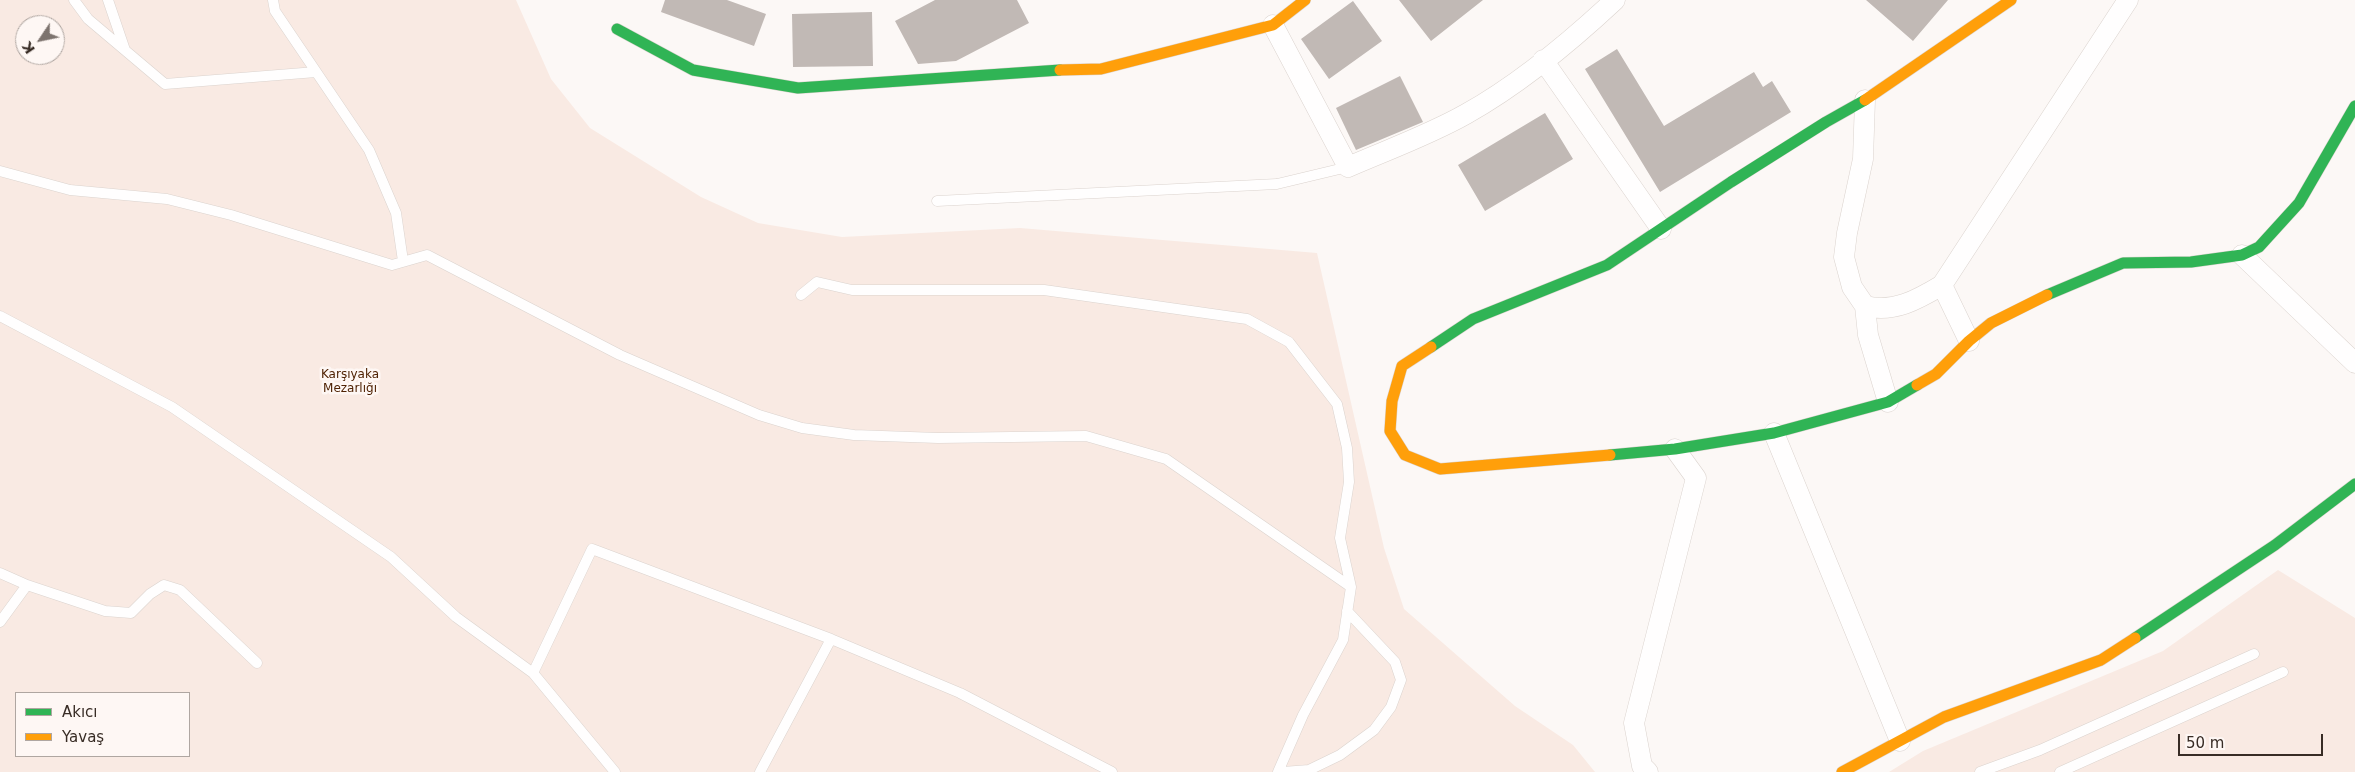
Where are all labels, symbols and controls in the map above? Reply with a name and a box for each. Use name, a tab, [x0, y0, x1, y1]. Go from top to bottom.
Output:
north arrow	[15, 15, 65, 65]
text: K	[19, 39, 38, 57]
park label: Karşıyaka Mezarlığı	[321, 368, 379, 396]
legend	[15, 692, 190, 757]
text: Akıcı	[62, 703, 98, 721]
scale bar	[2180, 724, 2325, 756]
text: Yavaş	[62, 728, 104, 746]
text: 50 m	[2186, 734, 2224, 752]

